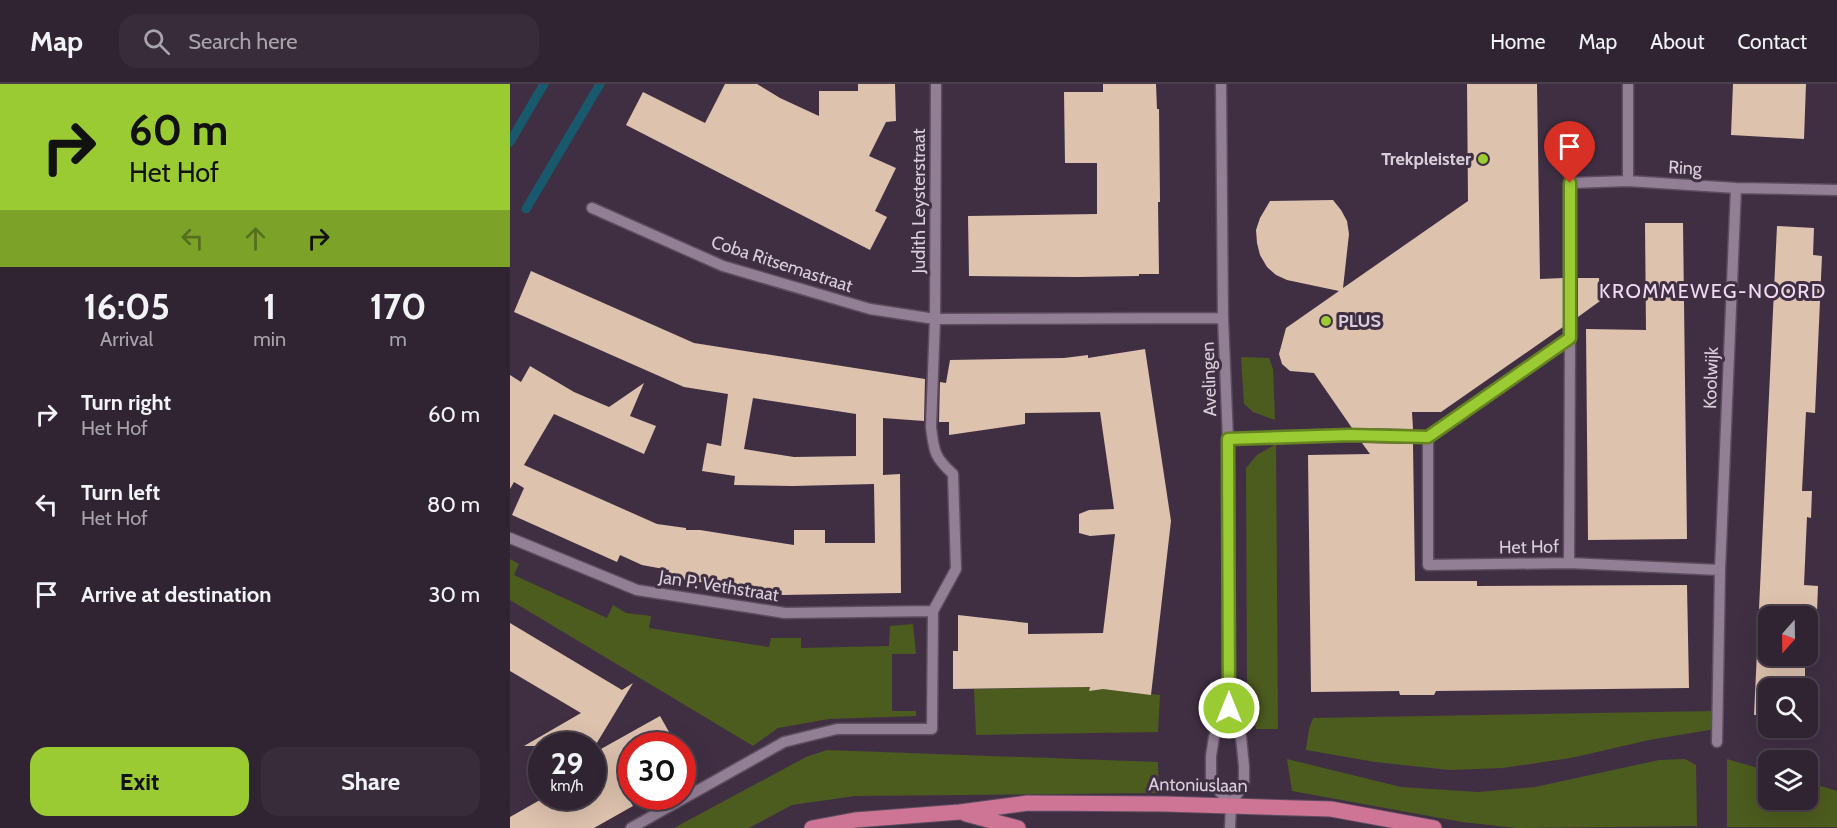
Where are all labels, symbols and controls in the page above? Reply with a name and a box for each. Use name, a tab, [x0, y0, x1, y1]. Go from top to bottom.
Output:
search box	[119, 14, 539, 68]
text: Map	[30, 24, 83, 58]
icon: search	[140, 25, 173, 58]
text: Search here	[188, 28, 297, 55]
text: Home	[1490, 29, 1546, 54]
text: Map	[1579, 29, 1617, 54]
text: About	[1650, 29, 1704, 54]
text: Contact	[1737, 29, 1807, 54]
text: 60 m	[129, 104, 228, 156]
icon: right	[30, 108, 108, 186]
pin	[1544, 121, 1595, 183]
street label: Judith Leysterstraat	[908, 128, 930, 275]
icon: arrive	[1553, 130, 1586, 163]
place label: Trekpleister	[1381, 148, 1471, 170]
marker: Trekpleister	[1476, 152, 1490, 166]
text: Het Hof	[129, 156, 219, 189]
street label: Ring	[1668, 156, 1703, 180]
icon: left	[176, 222, 209, 255]
icon: ahead	[239, 222, 272, 255]
icon: right	[302, 222, 335, 255]
street label: Coba Ritsemastraat	[709, 231, 855, 297]
district label: KROMMEWEG-NOORD	[1599, 279, 1827, 303]
text: 16:05	[84, 284, 170, 328]
text: 1	[263, 284, 276, 328]
text: 170	[370, 284, 426, 328]
place label: PLUS	[1338, 310, 1381, 332]
marker: PLUS	[1319, 314, 1333, 328]
text: Arrival	[100, 327, 153, 351]
text: min	[253, 327, 286, 351]
text: m	[389, 327, 407, 351]
street label: Avelingen	[1197, 341, 1221, 417]
street label: Koolwijk	[1699, 346, 1723, 410]
text: Turn right	[81, 389, 171, 416]
icon: right	[30, 398, 63, 431]
text: 60 m	[428, 401, 480, 428]
text: Het Hof	[81, 416, 148, 440]
text: Turn left	[81, 479, 160, 506]
icon: left	[30, 488, 63, 521]
text: 80 m	[427, 491, 480, 518]
text: Het Hof	[81, 506, 148, 530]
street label: Het Hof	[1499, 535, 1559, 559]
street label: Jan P. Vethstraat	[657, 566, 780, 606]
icon: arrive	[30, 578, 63, 611]
text: Arrive at destination	[81, 581, 271, 608]
text: 30 m	[428, 581, 480, 608]
north arrow	[1758, 606, 1818, 666]
map controls	[1758, 606, 1818, 810]
position arrow	[1197, 676, 1261, 740]
button: search	[1758, 678, 1818, 738]
speed limit sign: 30	[618, 732, 696, 810]
text: 29	[551, 745, 583, 782]
button: Exit	[30, 747, 249, 816]
button: Share	[261, 747, 480, 816]
button: layers	[1758, 750, 1818, 810]
street label: Antoniuslaan	[1148, 773, 1248, 797]
text: km/h	[551, 777, 583, 795]

